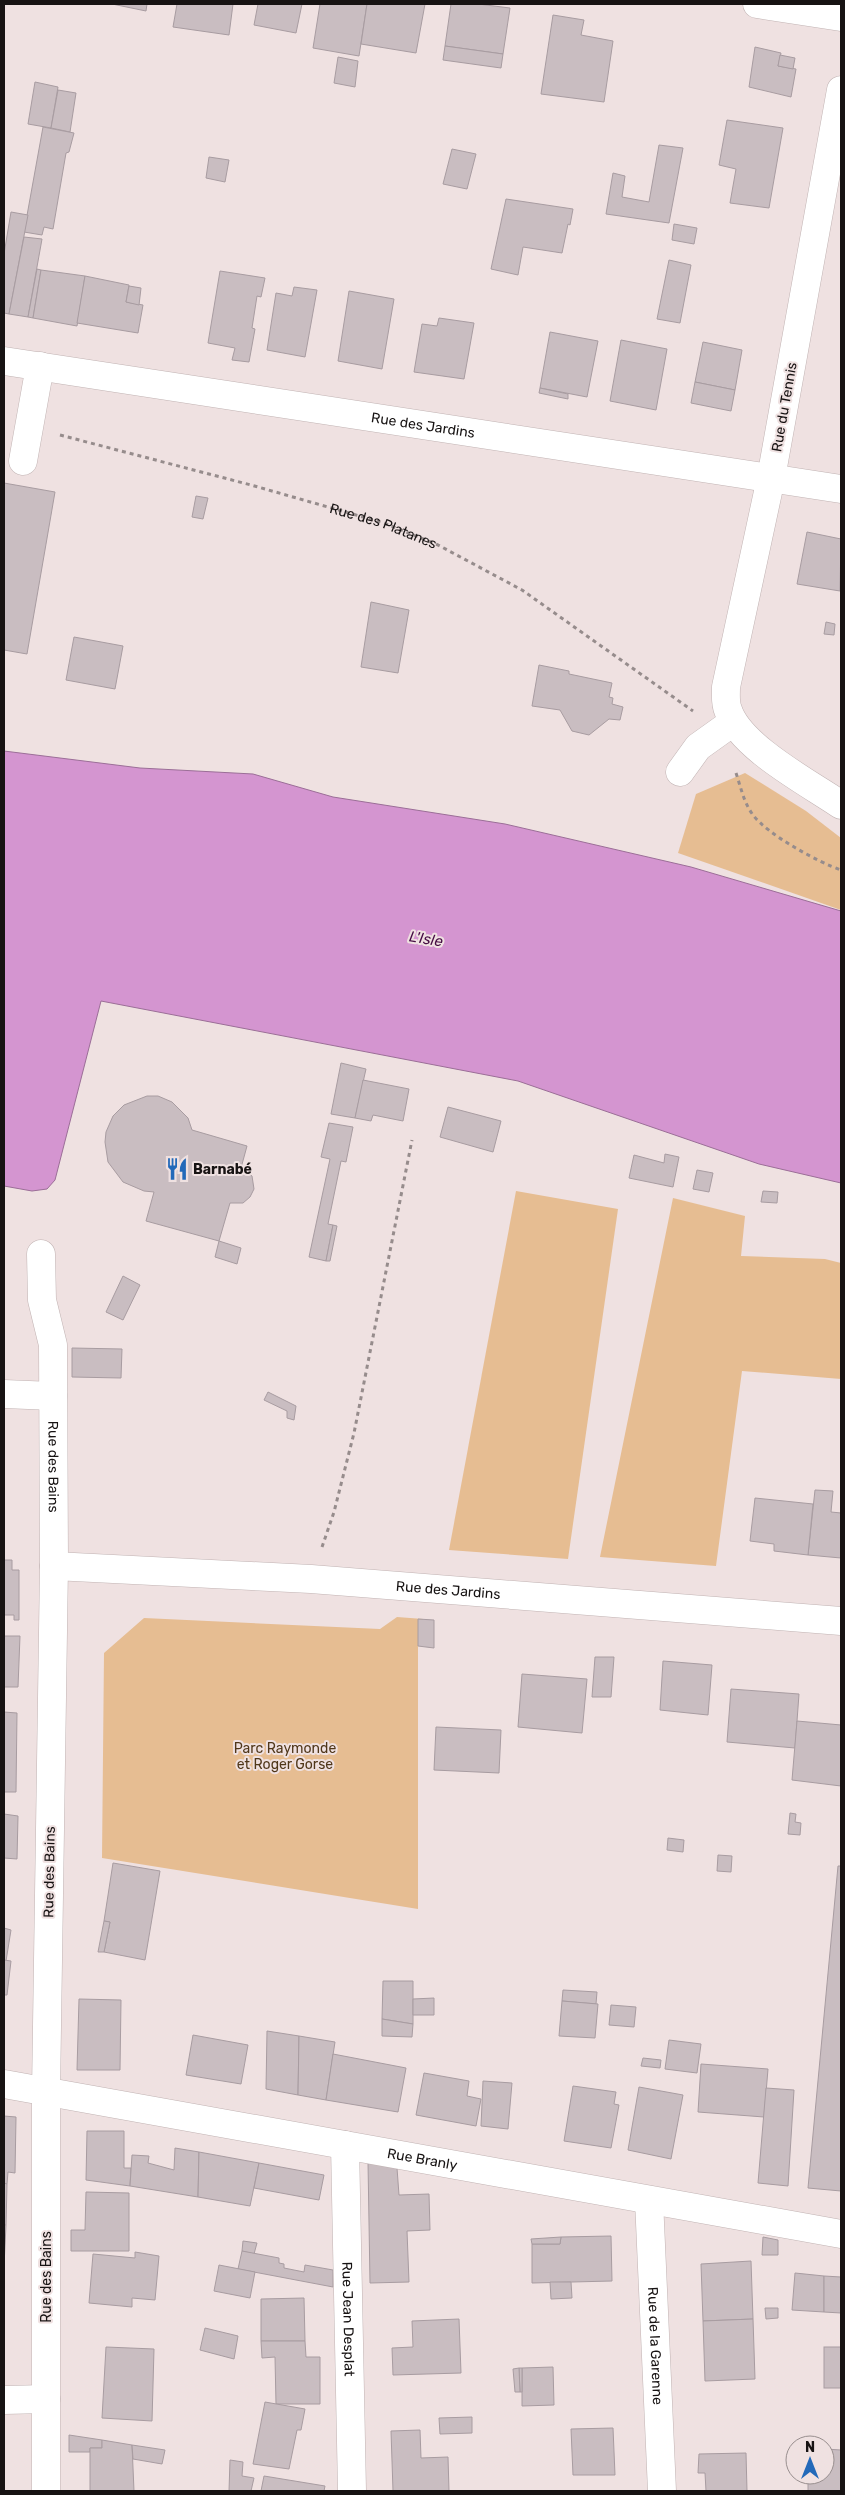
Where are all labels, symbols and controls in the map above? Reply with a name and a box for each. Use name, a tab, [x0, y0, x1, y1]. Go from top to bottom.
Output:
street label: Rue du Tennis	[768, 361, 801, 453]
street label: Rue des Jardins	[370, 409, 476, 442]
street label: Rue des Platanes	[328, 500, 439, 553]
water label: L'Isle	[408, 927, 445, 951]
restaurant icon: Barnabé	[164, 1156, 190, 1182]
place label: Barnabé	[193, 1161, 252, 1178]
street label: Rue des Bains	[44, 1421, 62, 1513]
street label: Rue des Jardins	[395, 1578, 501, 1603]
park label: Parc Raymonde et Roger Gorse	[234, 1740, 336, 1773]
street label: Rue des Bains	[40, 1826, 59, 1918]
street label: Rue Branly	[386, 2145, 459, 2174]
street label: Rue des Bains	[38, 2231, 55, 2323]
street label: Rue Jean Desplat	[338, 2261, 358, 2377]
street label: Rue de la Garenne	[644, 2286, 666, 2405]
north arrow	[785, 2435, 835, 2485]
text: N	[805, 2439, 815, 2456]

